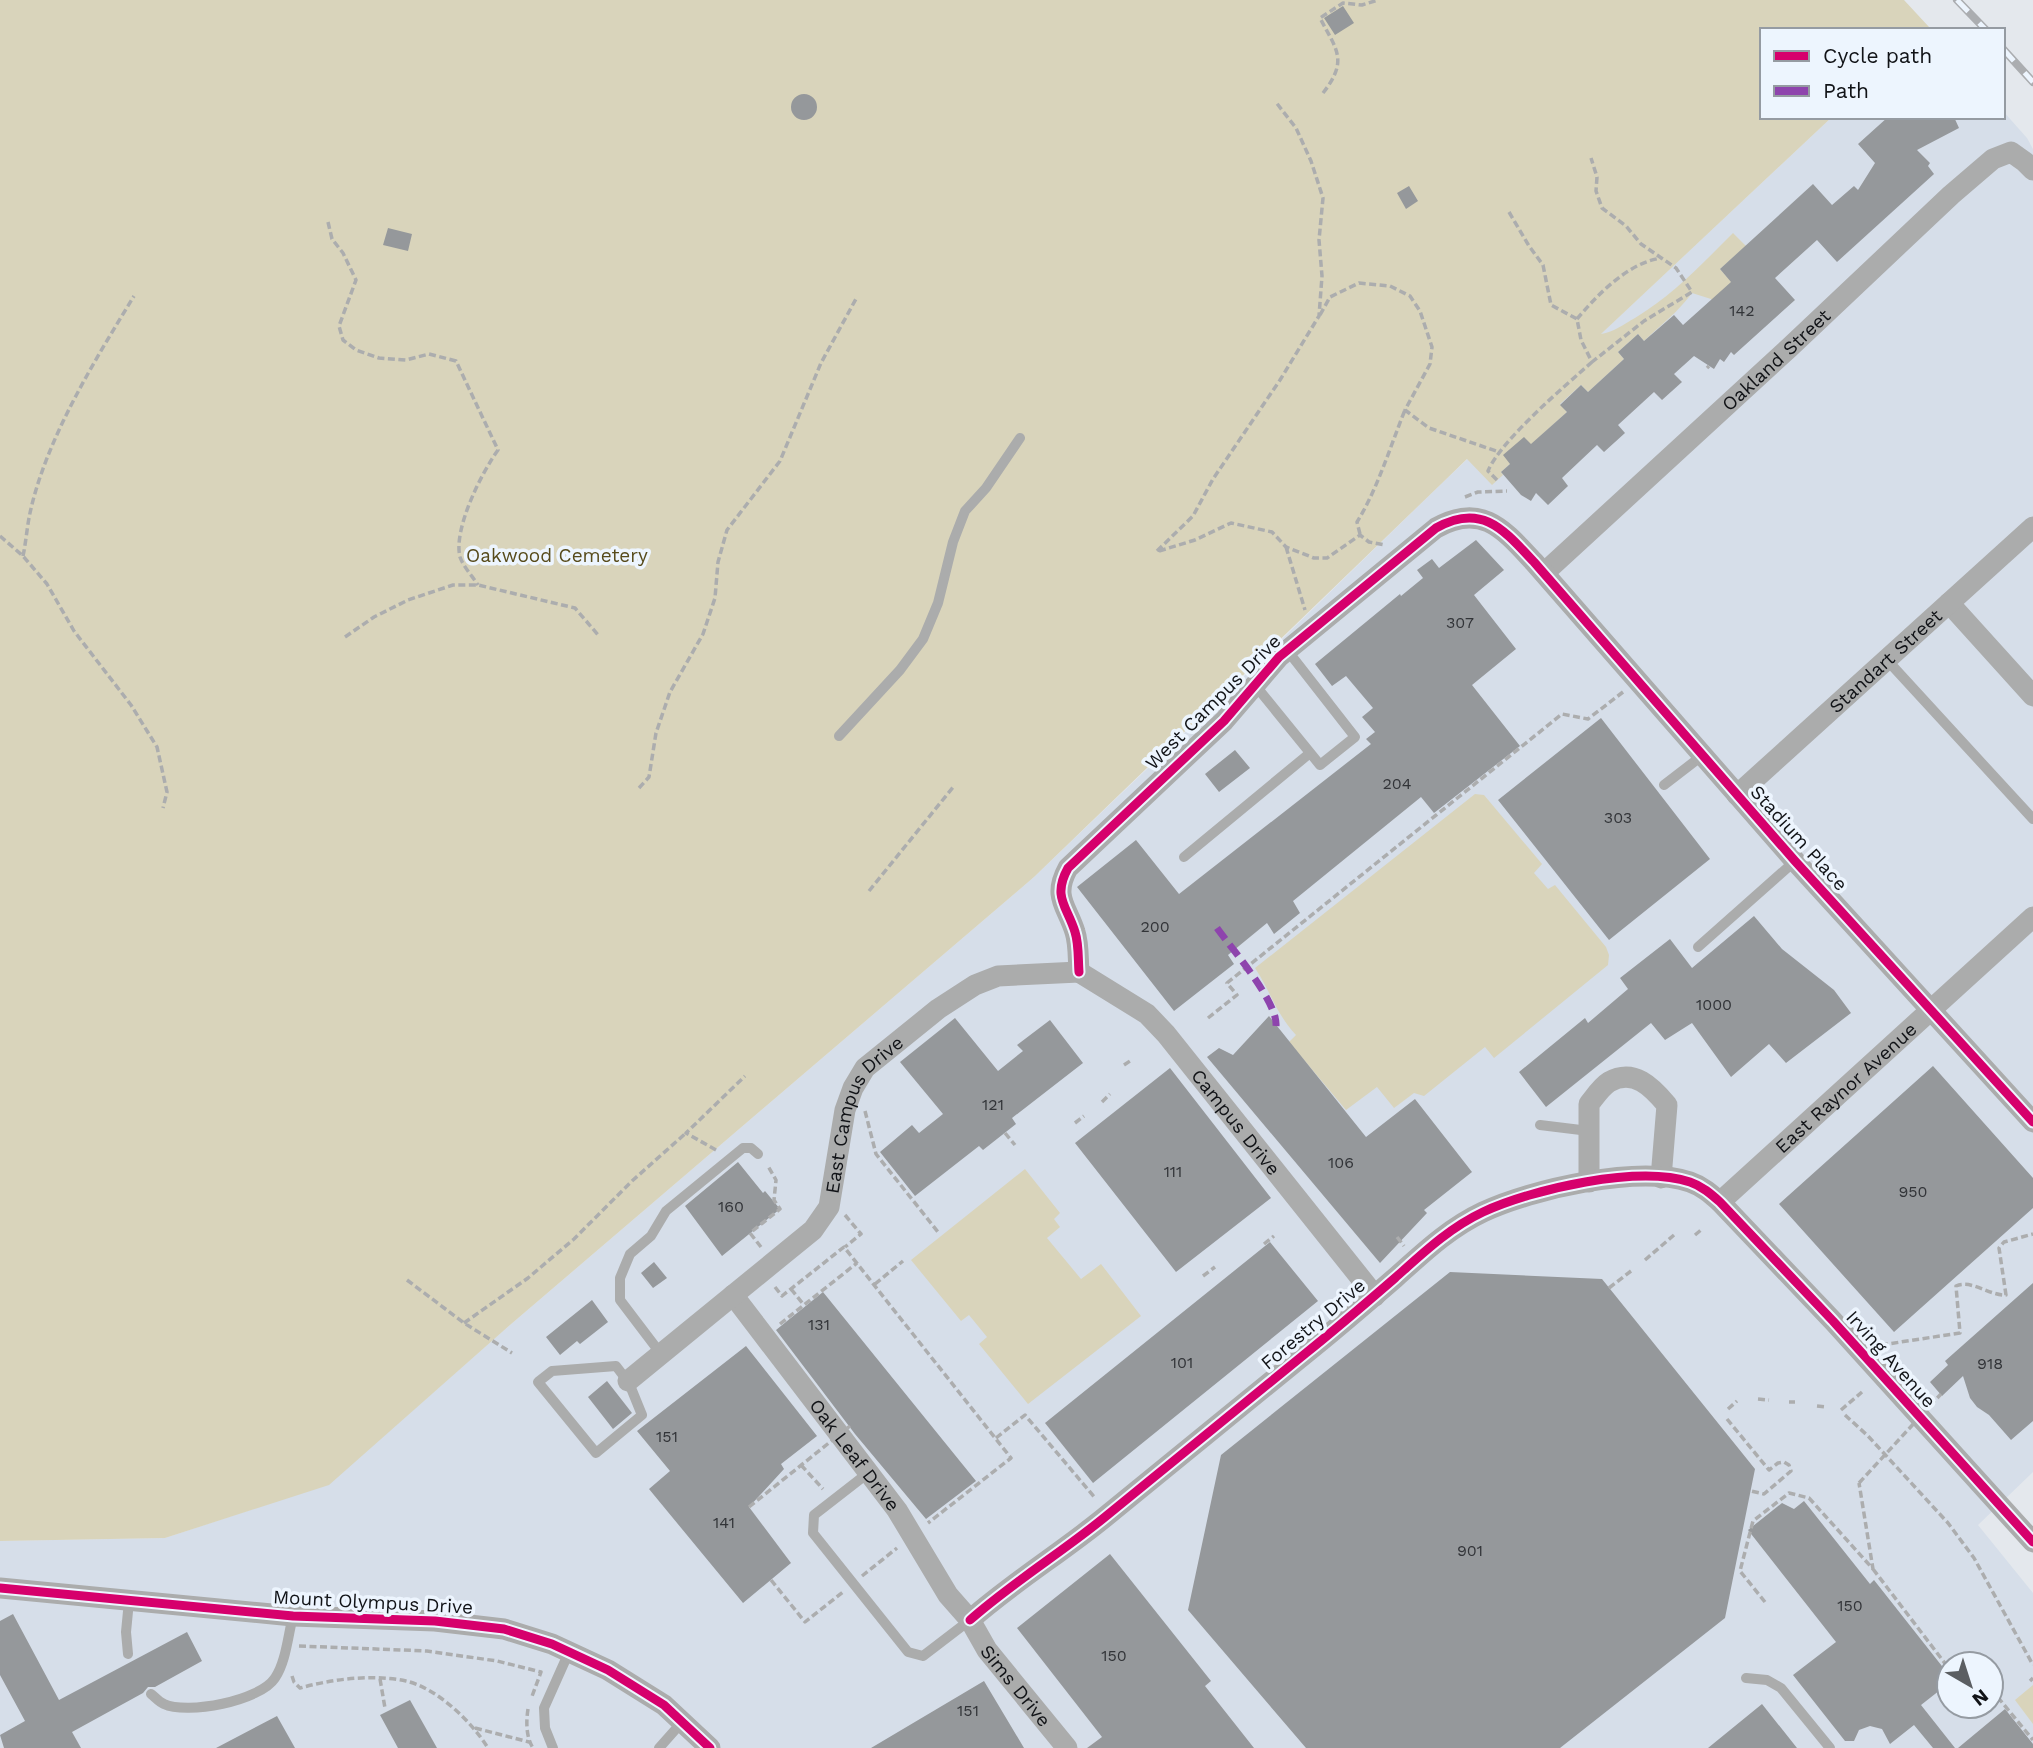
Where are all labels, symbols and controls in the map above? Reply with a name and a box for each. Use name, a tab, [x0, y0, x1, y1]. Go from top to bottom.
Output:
legend	[1760, 28, 2005, 119]
text: Cycle path	[1823, 43, 1932, 68]
text: Path	[1823, 78, 1869, 103]
house number: 142	[1729, 301, 1755, 320]
street label: Oakland Street	[1717, 304, 1835, 416]
park label: Oakwood Cemetery	[466, 544, 648, 567]
street label: Standart Street	[1824, 604, 1946, 718]
house number: 307	[1446, 613, 1474, 632]
street label: West Campus Drive	[1140, 629, 1286, 775]
house number: 204	[1382, 774, 1412, 793]
street label: Stadium Place	[1746, 781, 1852, 895]
house number: 303	[1604, 808, 1632, 827]
house number: 200	[1140, 917, 1170, 936]
house number: 1000	[1696, 995, 1732, 1014]
street label: East Raynor Avenue	[1770, 1017, 1921, 1158]
street label: East Campus Drive	[820, 1030, 908, 1195]
street label: Campus Drive	[1187, 1064, 1285, 1180]
house number: 121	[982, 1095, 1004, 1114]
house number: 106	[1328, 1153, 1354, 1172]
house number: 111	[1164, 1162, 1182, 1181]
house number: 950	[1898, 1182, 1928, 1201]
house number: 160	[718, 1197, 744, 1216]
street label: Forestry Drive	[1256, 1274, 1370, 1374]
street label: Irving Avenue	[1841, 1306, 1941, 1412]
house number: 131	[808, 1315, 830, 1334]
house number: 101	[1171, 1353, 1193, 1372]
house number: 918	[1977, 1354, 2003, 1373]
street label: Oak Leaf Drive	[805, 1394, 905, 1515]
house number: 151	[656, 1427, 678, 1446]
house number: 141	[713, 1513, 735, 1532]
house number: 901	[1457, 1541, 1483, 1560]
street label: Mount Olympus Drive	[272, 1585, 474, 1619]
house number: 150	[1837, 1596, 1863, 1615]
street label: Sims Drive	[976, 1640, 1056, 1731]
house number: 150	[1101, 1646, 1127, 1665]
north arrow	[1935, 1650, 2005, 1720]
text: N	[1968, 1684, 1993, 1711]
house number: 151	[957, 1701, 979, 1720]

